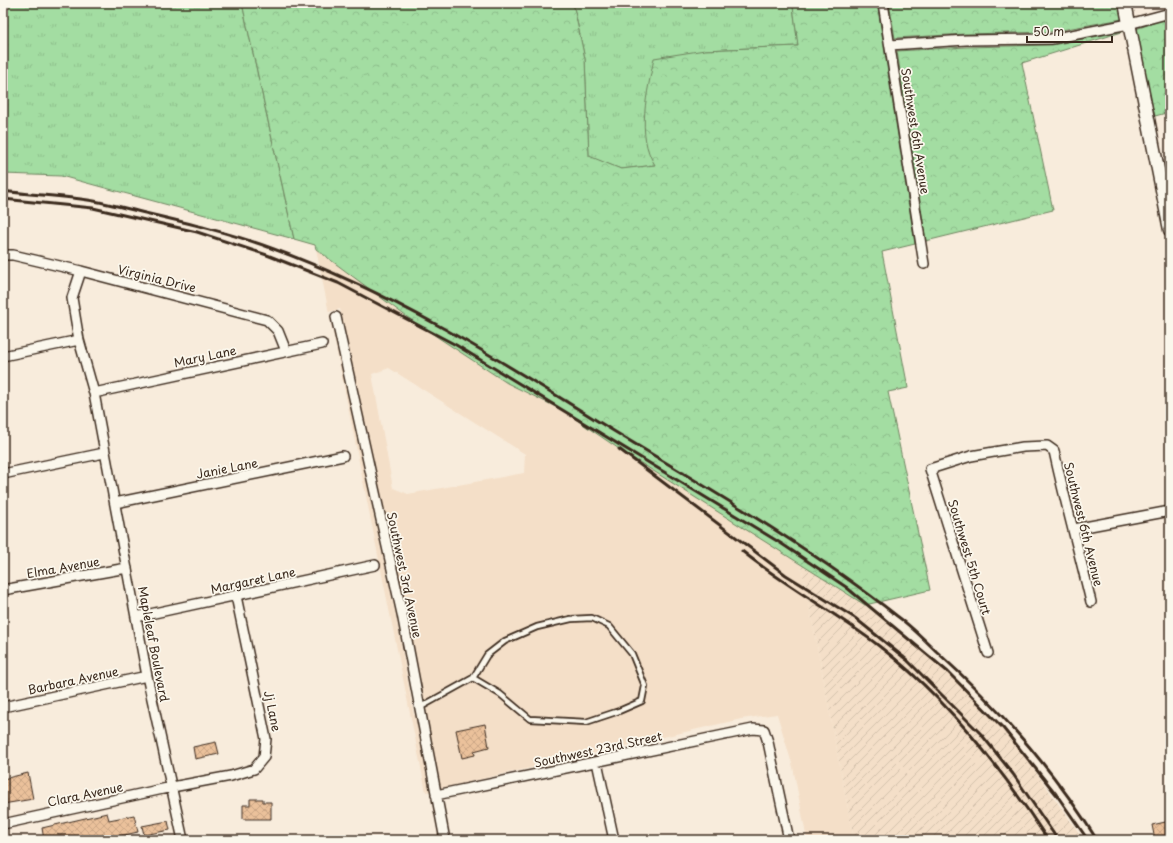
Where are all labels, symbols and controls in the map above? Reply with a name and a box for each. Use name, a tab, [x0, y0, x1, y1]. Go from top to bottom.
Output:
scale bar	[1027, 18, 1112, 44]
text: 50 m	[1033, 22, 1064, 40]
street label: Southwest 6th Avenue	[897, 67, 935, 196]
street label: Virginia Drive	[116, 260, 198, 296]
street label: Mary Lane	[172, 341, 238, 371]
street label: Janie Lane	[195, 453, 260, 483]
street label: Southwest 6th Avenue	[1060, 460, 1108, 588]
street label: Southwest 5th Court	[944, 497, 996, 617]
street label: Southwest 3rd Avenue	[383, 510, 427, 640]
street label: Elma Avenue	[25, 552, 101, 582]
street label: Margaret Lane	[209, 562, 297, 598]
street label: Mapleleaf Boulevard	[134, 585, 174, 704]
street label: Barbara Avenue	[26, 662, 120, 698]
street label: Jj Lane	[260, 689, 286, 733]
street label: Southwest 23rd Street	[532, 727, 664, 771]
street label: Clara Avenue	[46, 777, 125, 811]

